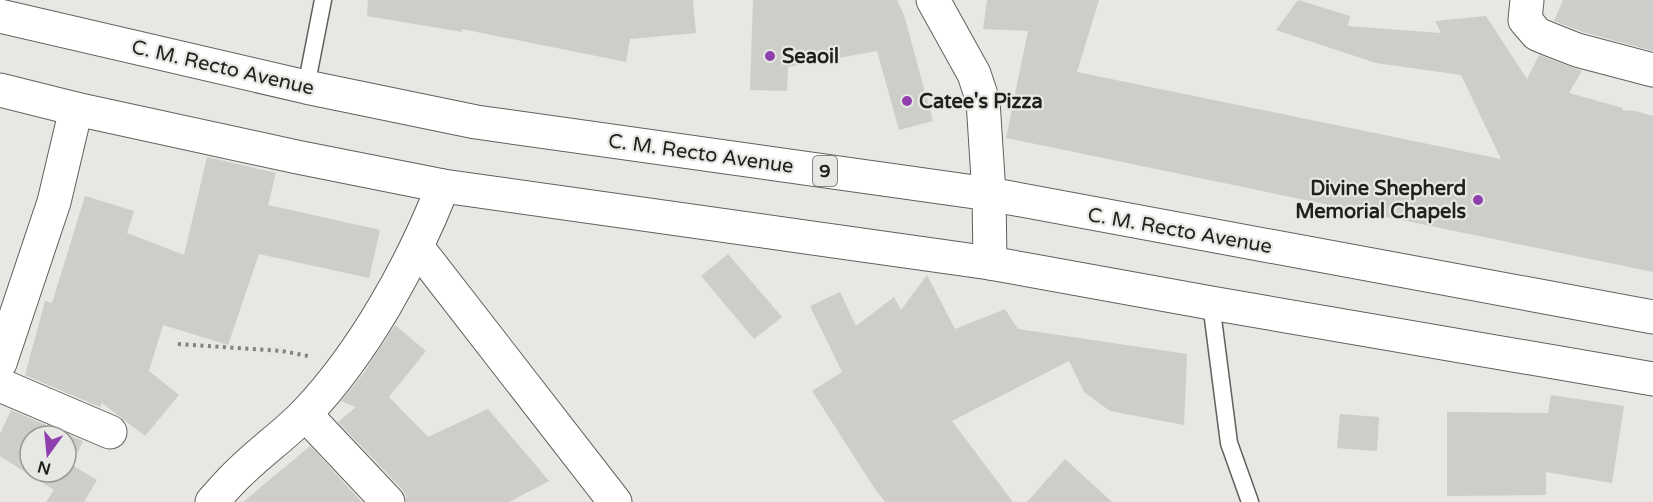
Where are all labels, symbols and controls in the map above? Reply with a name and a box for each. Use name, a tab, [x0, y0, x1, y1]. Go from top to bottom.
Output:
street label: C. M. Recto Avenue	[129, 35, 316, 101]
place label: Seaoil	[782, 45, 839, 69]
marker: Seaoil	[763, 49, 777, 63]
place label: Catee's Pizza	[919, 90, 1043, 114]
marker: Catee's Pizza	[900, 94, 914, 108]
street label: C. M. Recto Avenue	[607, 129, 795, 179]
road number: 9	[813, 156, 837, 186]
place label: Divine Shepherd Memorial Chapels	[1295, 177, 1466, 224]
marker: Divine Shepherd Memorial Chapels	[1471, 193, 1485, 207]
street label: C. M. Recto Avenue	[1086, 203, 1274, 259]
north arrow	[18, 424, 78, 484]
text: N	[36, 456, 53, 479]

